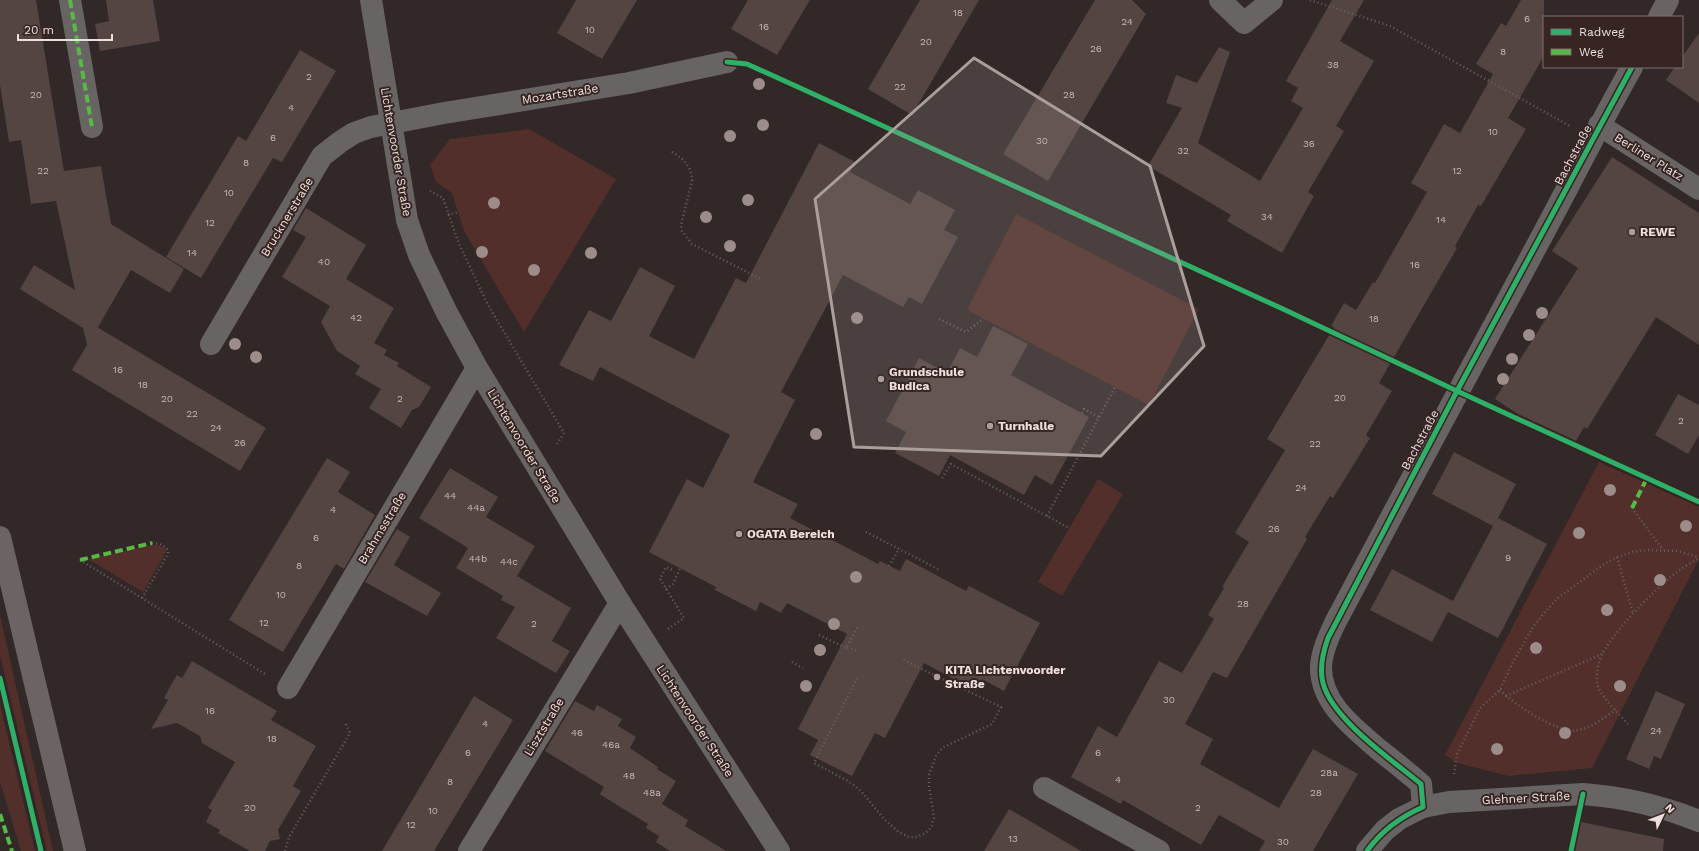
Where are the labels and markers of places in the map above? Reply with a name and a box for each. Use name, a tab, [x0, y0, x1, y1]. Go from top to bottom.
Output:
place label: REWE	[1640, 225, 1676, 239]
marker: REWE	[1627, 227, 1637, 237]
place label: Grundschule Budica	[889, 365, 964, 393]
marker: Grundschule Budica	[876, 374, 886, 384]
place label: Turnhalle	[998, 419, 1054, 433]
marker: Turnhalle	[985, 421, 995, 431]
place label: OGATA Bereich	[747, 527, 835, 541]
marker: OGATA Bereich	[734, 529, 744, 539]
place label: KITA Lichtenvoorder Straße	[945, 663, 1066, 691]
marker: KITA Lichtenvoorder Straße	[932, 672, 942, 682]

